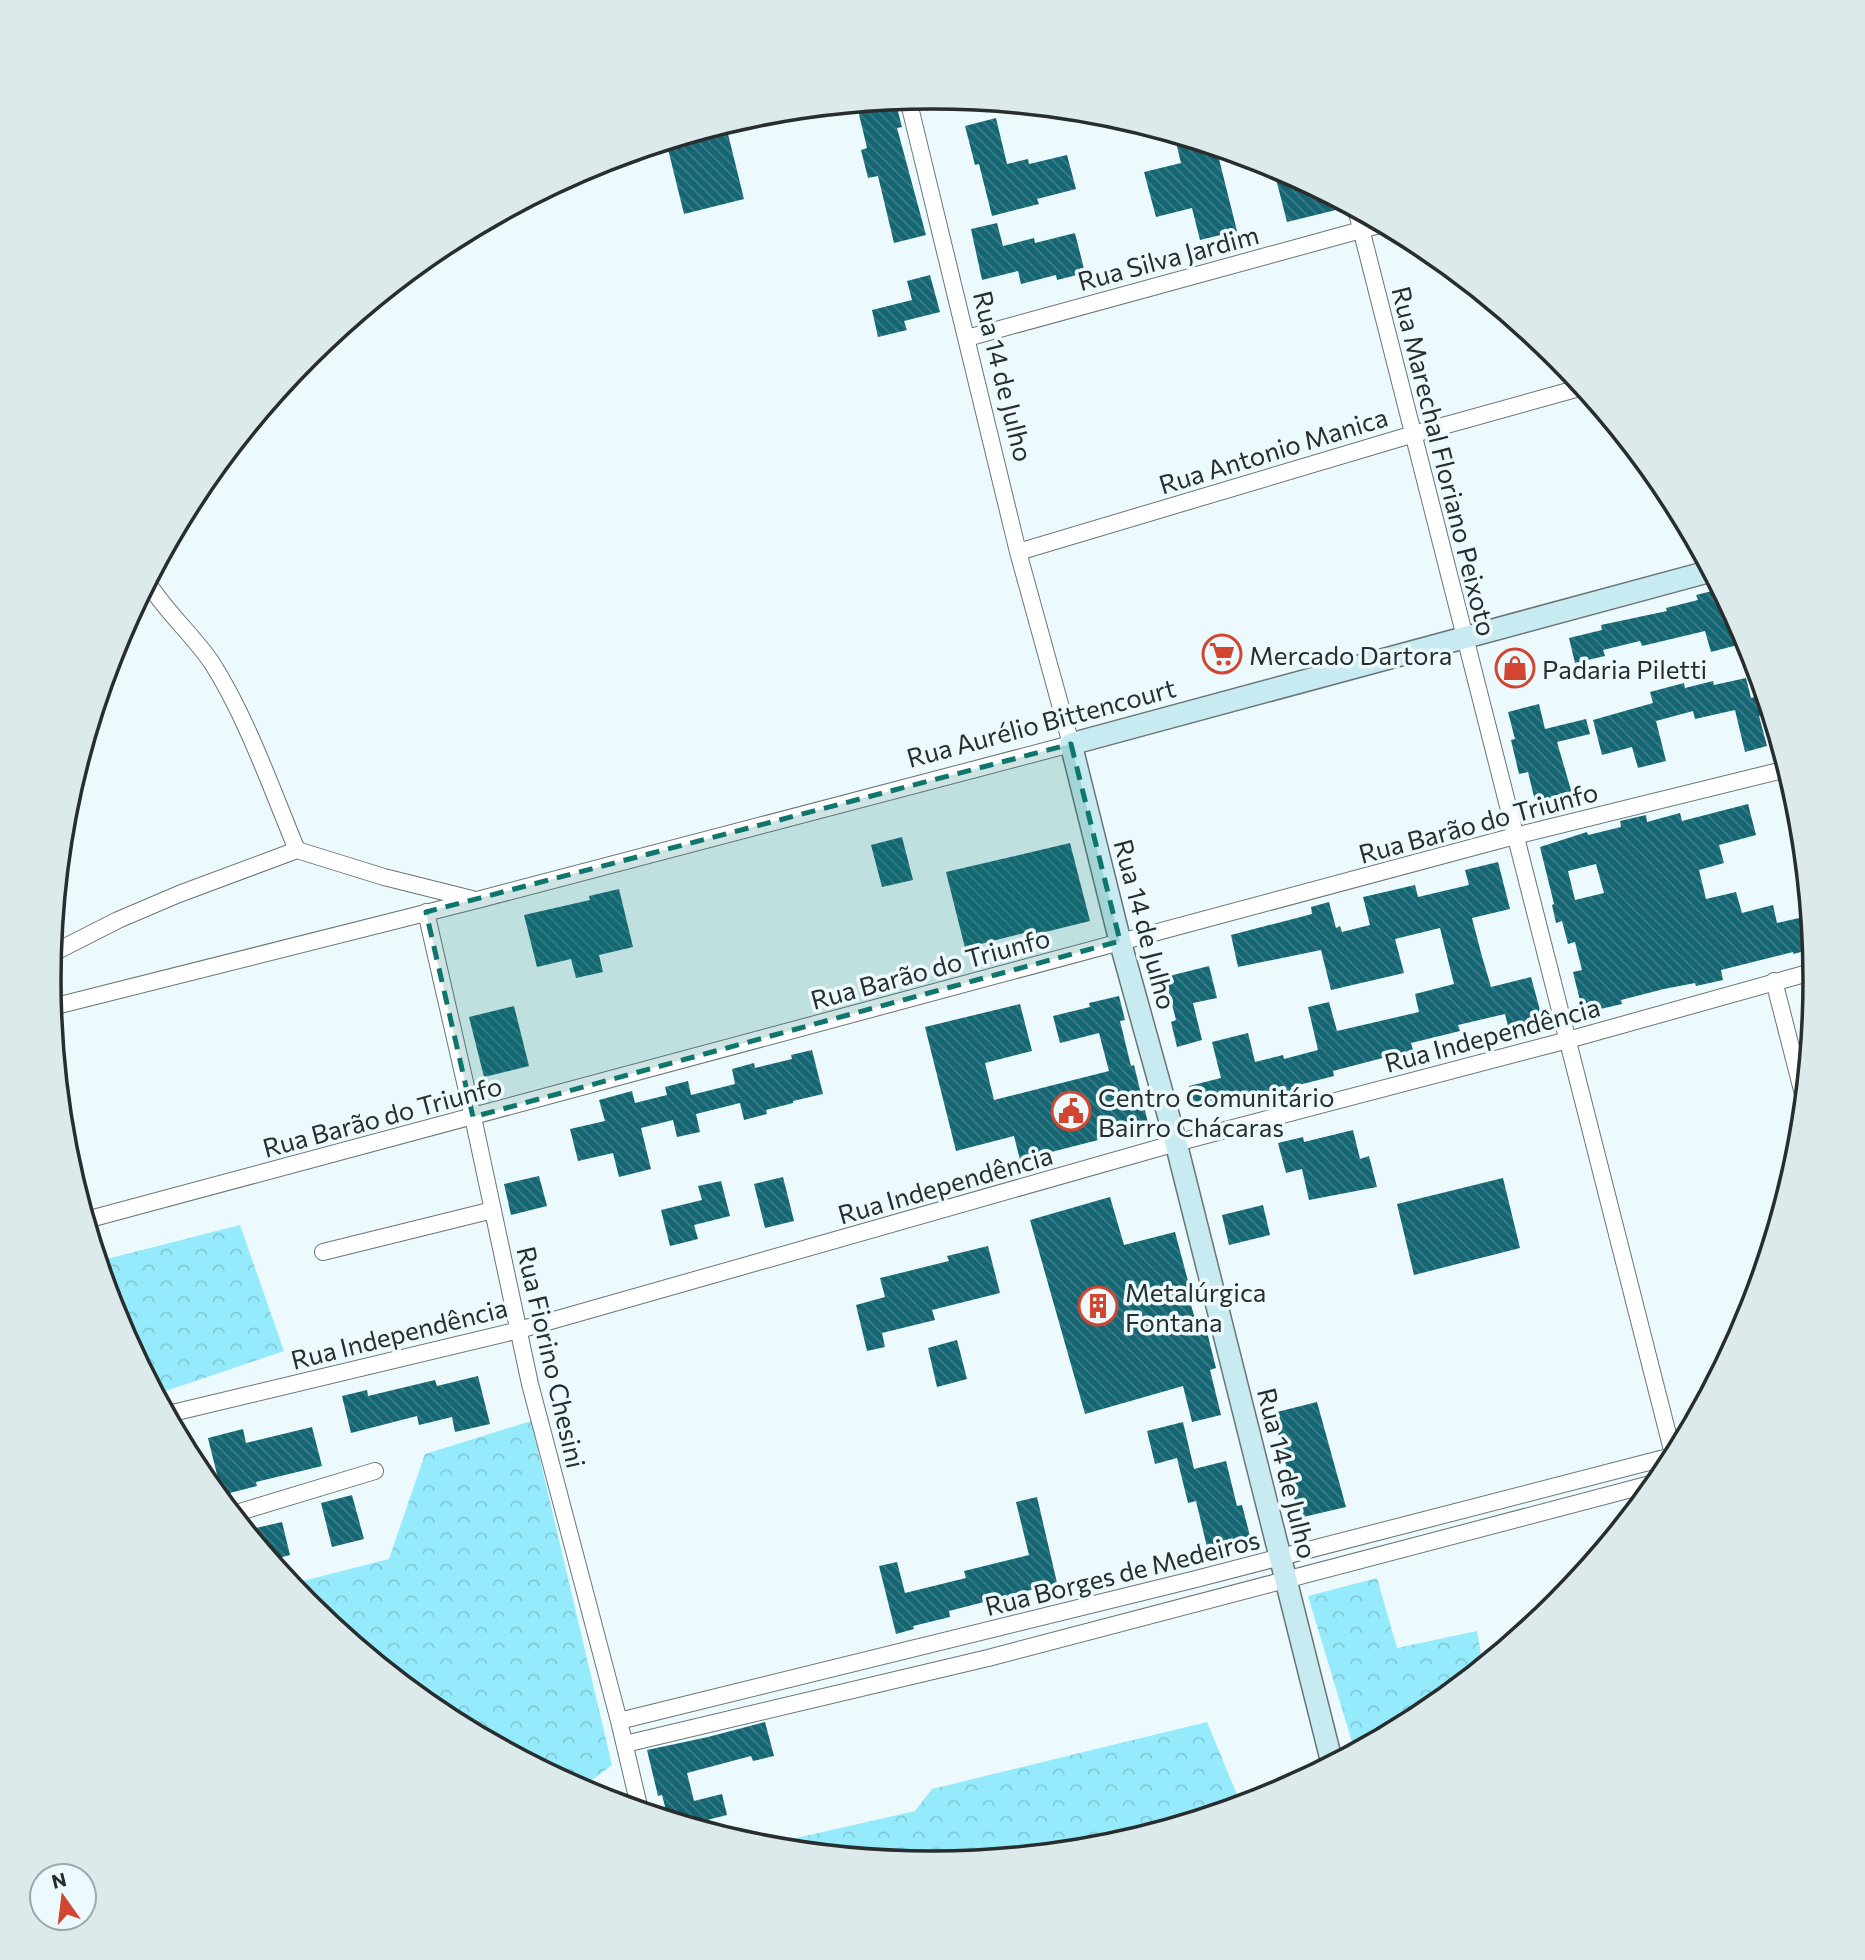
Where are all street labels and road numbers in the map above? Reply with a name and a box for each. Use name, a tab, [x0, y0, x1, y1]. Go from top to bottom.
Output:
street label: Rua Silva Jardim	[1074, 218, 1262, 296]
street label: Rua Marechal Floriano Peixoto	[1387, 283, 1503, 639]
street label: Rua 14 de Julho	[968, 287, 1040, 465]
street label: Rua Antonio Manica	[1155, 400, 1391, 500]
street label: Rua Aurélio Bittencourt	[903, 671, 1179, 773]
street label: Rua Barão do Triunfo	[1355, 775, 1601, 869]
street label: Rua 14 de Julho	[1108, 836, 1184, 1012]
street label: Rua Barão do Triunfo	[807, 921, 1053, 1015]
street label: Rua Independência	[1381, 990, 1603, 1078]
street label: Rua Barão do Triunfo	[259, 1069, 505, 1163]
street label: Rua Independência	[834, 1139, 1056, 1229]
street label: Rua Fiorino Chesini	[511, 1243, 593, 1471]
street label: Rua Independência	[288, 1291, 510, 1375]
street label: Rua 14 de Julho	[1252, 1384, 1324, 1562]
street label: Rua Borges de Medeiros	[981, 1523, 1263, 1621]

